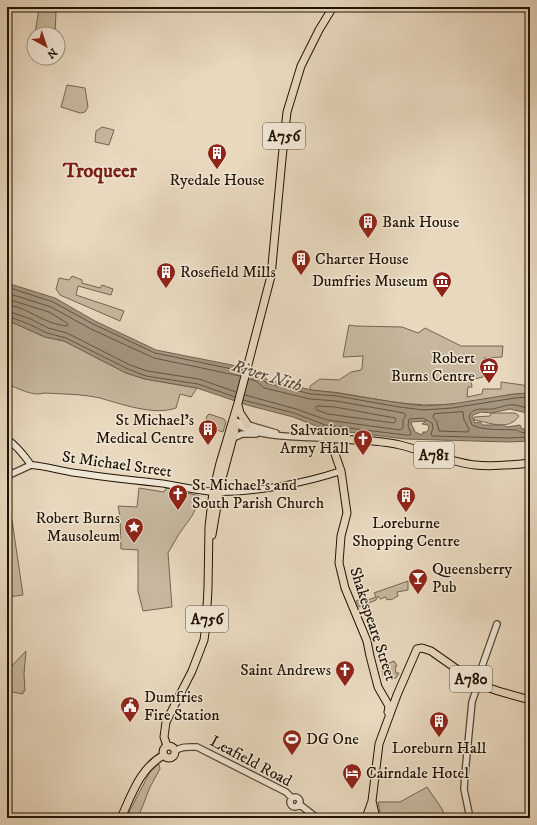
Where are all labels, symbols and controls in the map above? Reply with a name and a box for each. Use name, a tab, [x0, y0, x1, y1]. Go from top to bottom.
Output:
north arrow	[26, 26, 66, 66]
text: N	[44, 45, 60, 61]
road number: A756	[263, 123, 305, 149]
building icon: Ryedale House	[206, 142, 228, 170]
district label: Troqueer	[62, 159, 137, 184]
place label: Ryedale House	[170, 170, 265, 190]
building icon: Bank House	[357, 211, 379, 239]
place label: Bank House	[382, 212, 460, 232]
building icon: Charter House	[290, 248, 312, 276]
place label: Charter House	[315, 249, 409, 269]
building icon: Rosefield Mills	[155, 261, 177, 289]
place label: Rosefield Mills	[180, 262, 276, 282]
museum icon: Dumfries Museum	[431, 270, 453, 298]
place label: Dumfries Museum	[312, 271, 428, 291]
place label: Robert Burns Centre	[391, 348, 475, 386]
water label: River Nith	[229, 355, 305, 397]
museum icon: Robert Burns Centre	[478, 356, 500, 384]
place label: St Michael's Medical Centre	[96, 410, 194, 448]
building icon: St Michael's Medical Centre	[197, 418, 219, 446]
place label: Salvation Army Hall	[280, 420, 350, 458]
church icon: Salvation Army Hall	[352, 428, 374, 456]
road number: A781	[414, 442, 454, 468]
street label: St Michael Street	[61, 446, 173, 482]
place label: St Michael’s and South Parish Church	[192, 475, 325, 513]
church icon: St Michael’s and South Parish Church	[167, 483, 189, 511]
building icon: Loreburne Shopping Centre	[395, 485, 417, 513]
place label: Robert Burns Mausoleum	[36, 508, 120, 546]
place label: Loreburne Shopping Centre	[352, 513, 460, 551]
place icon: Robert Burns Mausoleum	[123, 516, 145, 544]
place label: Queensberry Pub	[432, 559, 513, 597]
street label: Shakespeare Street	[345, 564, 401, 684]
bar icon: Queensberry Pub	[407, 567, 429, 595]
road number: A756	[186, 606, 228, 632]
church icon: Saint Andrews	[334, 659, 356, 687]
place label: Saint Andrews	[240, 660, 331, 680]
road number: A780	[450, 666, 492, 692]
place label: Dumfries Fire Station	[144, 687, 220, 725]
public building icon: Dumfries Fire Station	[119, 695, 141, 723]
building icon: Loreburn Hall	[428, 710, 450, 738]
sports icon: DG One	[281, 728, 303, 756]
place label: DG One	[306, 729, 359, 749]
street label: Leafield Road	[207, 731, 295, 791]
place label: Loreburn Hall	[392, 738, 487, 758]
hotel icon: Cairndale Hotel	[341, 762, 363, 790]
place label: Cairndale Hotel	[366, 763, 469, 783]

